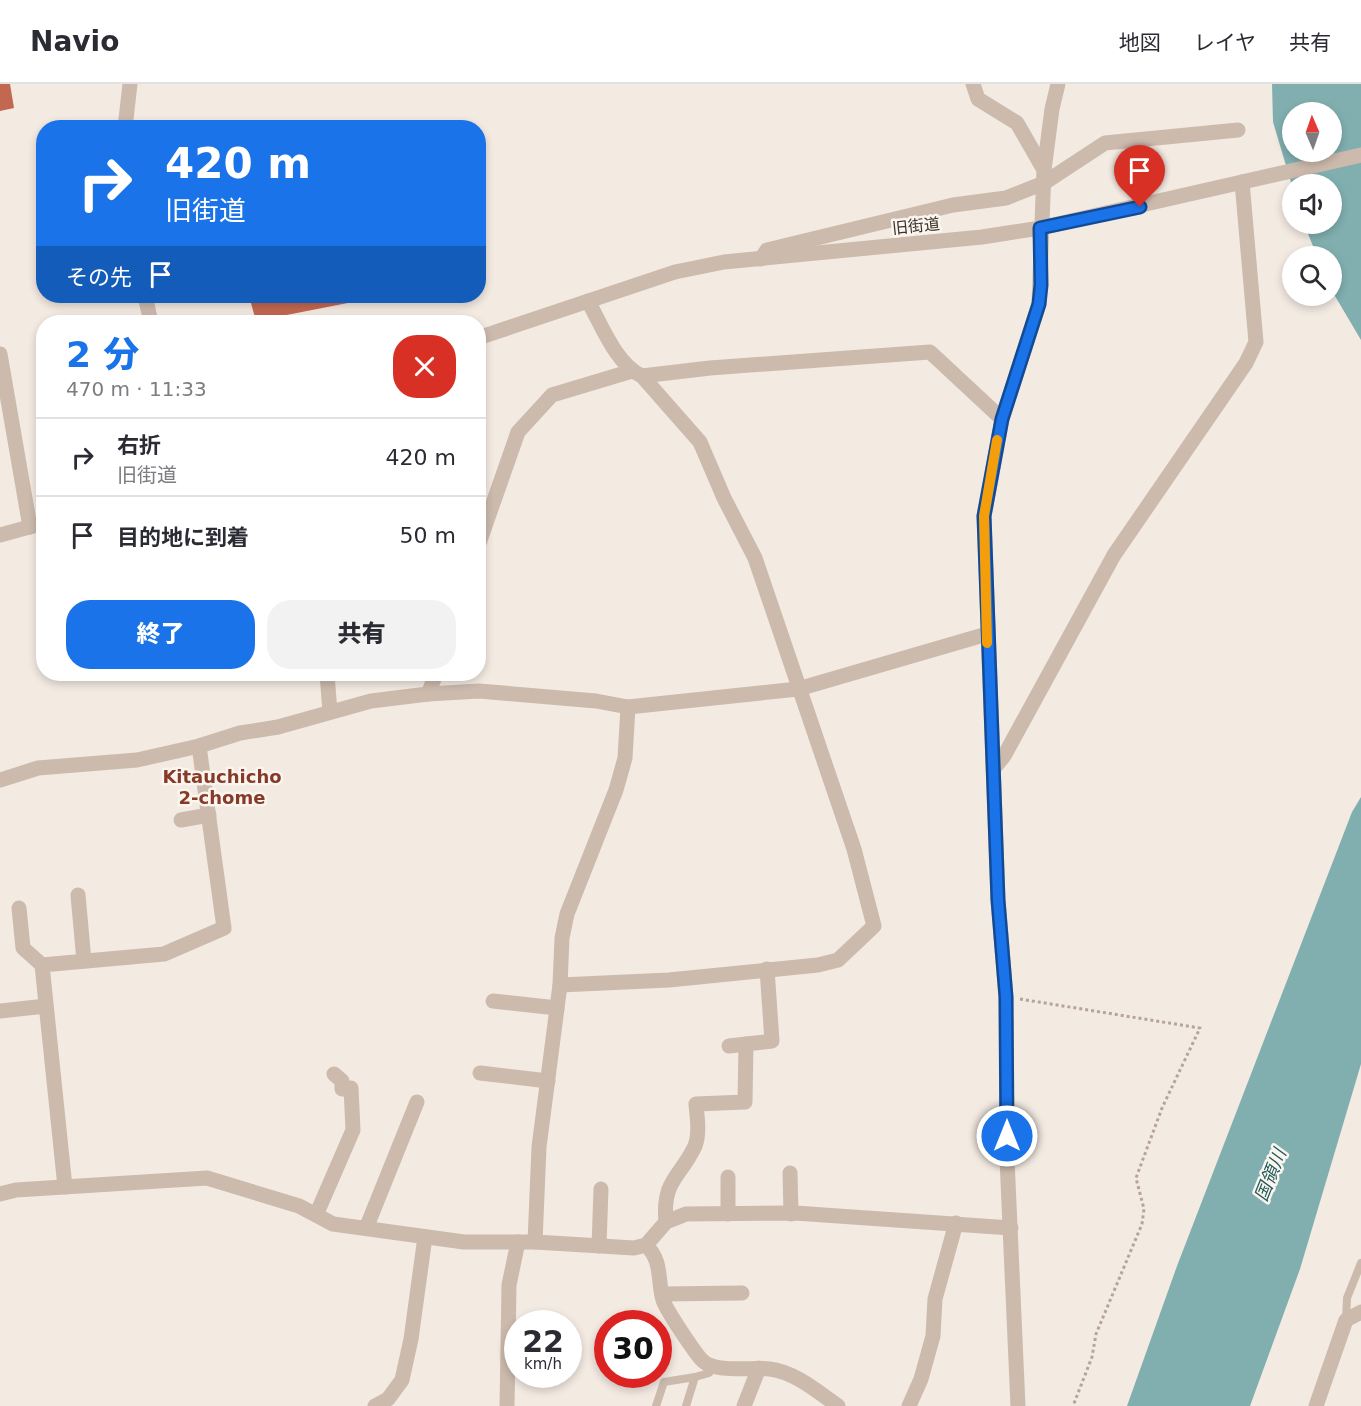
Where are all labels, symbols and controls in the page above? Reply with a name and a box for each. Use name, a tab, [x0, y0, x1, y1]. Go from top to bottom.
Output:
text: Navio	[30, 25, 119, 58]
text: 地図	[1119, 31, 1161, 55]
text: レイヤ	[1194, 31, 1256, 55]
text: 共有	[1289, 31, 1331, 55]
north arrow	[1282, 102, 1342, 162]
map controls	[1282, 102, 1342, 306]
text: 420 m	[165, 139, 311, 188]
icon: right	[66, 144, 144, 222]
pin	[1114, 145, 1165, 207]
icon: arrive	[1123, 154, 1156, 187]
button: sound	[1282, 174, 1342, 234]
text: 旧街道	[165, 195, 246, 226]
street label: 旧街道	[891, 214, 941, 238]
button: search	[1282, 246, 1342, 306]
icon: arrive	[144, 258, 177, 291]
text: その先	[66, 265, 132, 290]
text: 2 分	[66, 334, 140, 375]
button: close	[393, 335, 456, 398]
text: 470 m · 11:33	[66, 377, 207, 401]
text: 右折	[117, 433, 161, 458]
icon: right	[66, 441, 99, 474]
text: 420 m	[386, 445, 456, 470]
text: 旧街道	[117, 463, 177, 487]
icon: arrive	[66, 519, 99, 552]
text: 50 m	[400, 523, 456, 548]
text: 目的地に到着	[117, 525, 249, 550]
button: 終了	[66, 600, 255, 669]
button: 共有	[267, 600, 456, 669]
district label: Kitauchicho 2-chome	[162, 766, 282, 808]
position arrow	[975, 1104, 1039, 1168]
water label: 国領川	[1250, 1144, 1291, 1204]
speed limit sign: 30	[594, 1310, 672, 1388]
text: 22	[522, 1324, 564, 1359]
text: km/h	[524, 1355, 562, 1373]

